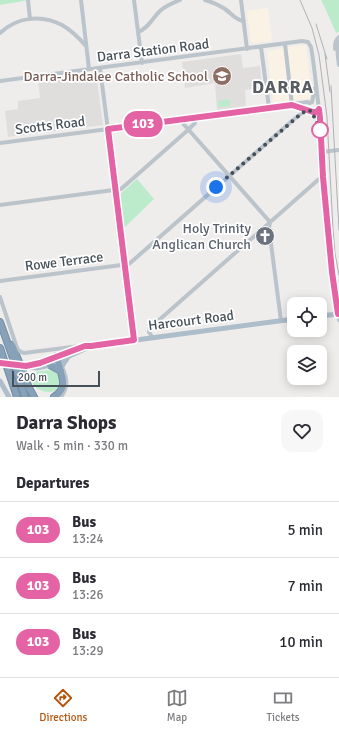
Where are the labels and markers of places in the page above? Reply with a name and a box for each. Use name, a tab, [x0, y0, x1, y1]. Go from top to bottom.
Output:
school or university icon: Darra-Jindalee Catholic School	[211, 65, 233, 87]
place label: Darra-Jindalee Catholic School	[23, 68, 208, 85]
unlabelled marker	[311, 121, 329, 139]
place label: Holy Trinity Anglican Church	[152, 220, 251, 253]
church icon: Holy Trinity Anglican Church	[254, 225, 276, 247]

